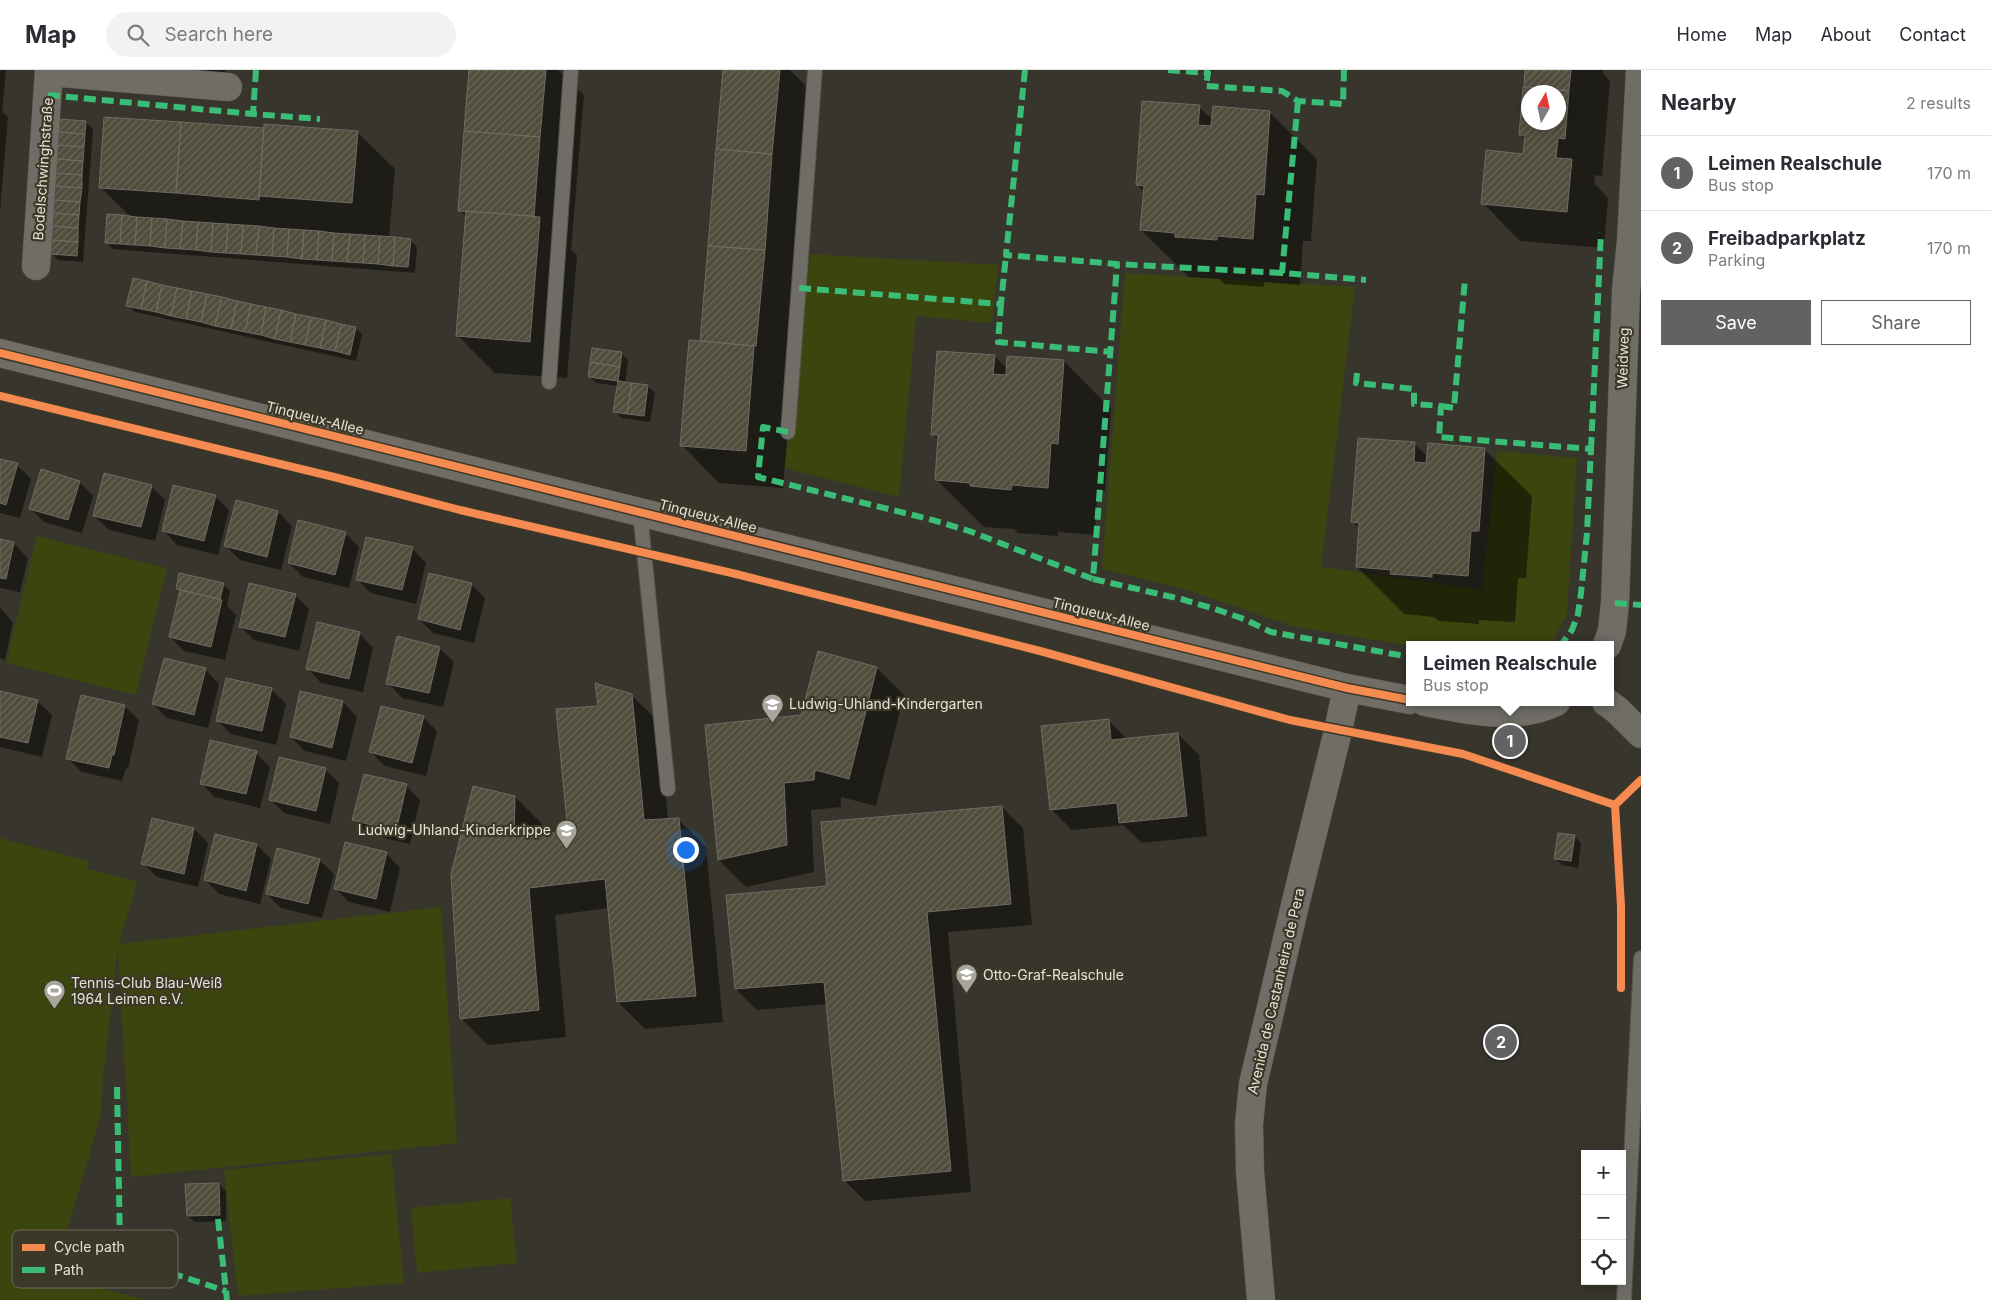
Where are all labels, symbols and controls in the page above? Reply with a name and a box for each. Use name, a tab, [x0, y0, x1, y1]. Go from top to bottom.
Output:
search box	[106, 12, 456, 57]
text: Map	[25, 20, 76, 49]
icon: search	[124, 21, 152, 49]
text: Search here	[164, 23, 273, 46]
text: Home	[1677, 24, 1727, 45]
text: Map	[1755, 24, 1792, 45]
text: About	[1820, 24, 1871, 45]
text: Contact	[1899, 24, 1966, 45]
north arrow	[1521, 85, 1566, 130]
text: Nearby	[1661, 90, 1736, 115]
text: 2 results	[1906, 93, 1971, 113]
street label: Bodelschwinghstraße	[29, 97, 56, 241]
text: Leimen Realschule	[1708, 152, 1882, 175]
text: 1	[1674, 163, 1680, 183]
text: 170 m	[1927, 163, 1971, 183]
text: Bus stop	[1708, 175, 1774, 195]
text: Freibadparkplatz	[1708, 227, 1866, 250]
text: 2	[1672, 238, 1682, 258]
text: 170 m	[1927, 238, 1971, 258]
text: Parking	[1708, 250, 1765, 270]
button: Save	[1661, 300, 1811, 345]
button: Share	[1821, 300, 1971, 345]
street label: Weidweg	[1613, 327, 1632, 389]
street label: Tinqueux-Allee	[265, 397, 366, 438]
street label: Tinqueux-Allee	[658, 495, 759, 536]
street label: Tinqueux-Allee	[1051, 593, 1152, 634]
popup	[1406, 641, 1614, 706]
text: Leimen Realschule	[1423, 652, 1597, 675]
text: Bus stop	[1423, 675, 1489, 695]
school or university icon: Ludwig-Uhland-Kindergarten	[761, 692, 785, 723]
place label: Ludwig-Uhland-Kindergarten	[789, 695, 983, 712]
pin: 1	[1494, 722, 1526, 760]
school or university icon: Ludwig-Uhland-Kinderkrippe	[555, 818, 579, 849]
place label: Ludwig-Uhland-Kinderkrippe	[358, 821, 551, 838]
your location	[673, 837, 699, 863]
street label: Avenida de Castanheira de Pera	[1243, 886, 1308, 1096]
school or university icon: Otto-Graf-Realschule	[955, 963, 979, 994]
place label: Otto-Graf-Realschule	[983, 966, 1124, 983]
place label: Tennis-Club Blau-Weiß 1964 Leimen e.V.	[71, 974, 222, 1007]
sports icon: Tennis-Club Blau-Weiß 1964 Leimen e.V.	[43, 979, 67, 1010]
pin: 2	[1485, 1023, 1517, 1061]
map controls	[1581, 1150, 1626, 1285]
button: +	[1581, 1150, 1626, 1195]
button: −	[1581, 1195, 1626, 1240]
legend	[12, 1230, 178, 1288]
text: Cycle path	[54, 1238, 125, 1255]
button: locate	[1581, 1240, 1626, 1285]
text: Path	[54, 1261, 84, 1278]

